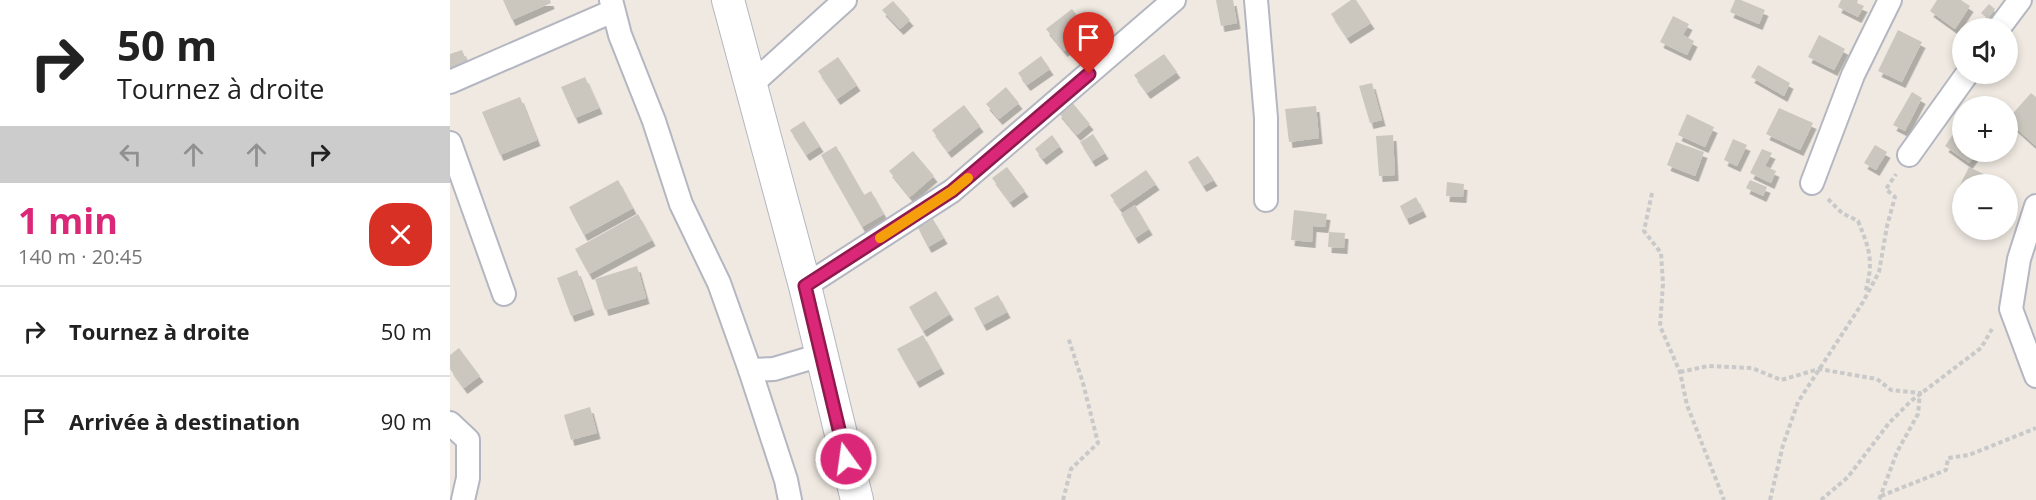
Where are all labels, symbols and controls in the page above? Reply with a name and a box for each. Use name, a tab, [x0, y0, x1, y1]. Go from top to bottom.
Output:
pin	[1063, 12, 1114, 74]
text: 50 m	[117, 16, 217, 73]
map controls	[1952, 18, 2018, 240]
button: sound	[1952, 18, 2018, 84]
icon: arrive	[1072, 21, 1105, 54]
icon: right	[18, 24, 96, 102]
text: Tournez à droite	[117, 70, 325, 107]
button: +	[1952, 96, 2018, 162]
icon: left	[114, 138, 147, 171]
icon: ahead	[177, 138, 210, 171]
icon: ahead	[240, 138, 273, 171]
icon: right	[303, 138, 336, 171]
button: −	[1952, 174, 2018, 240]
text: 1 min	[18, 196, 118, 245]
button: close	[369, 203, 432, 266]
text: 140 m · 20:45	[18, 243, 143, 270]
icon: right	[18, 315, 51, 348]
text: Tournez à droite	[69, 316, 250, 346]
text: 50 m	[381, 316, 432, 346]
icon: arrive	[18, 405, 51, 438]
text: Arrivée à destination	[69, 406, 300, 436]
text: 90 m	[381, 406, 432, 436]
position arrow	[814, 427, 878, 491]

